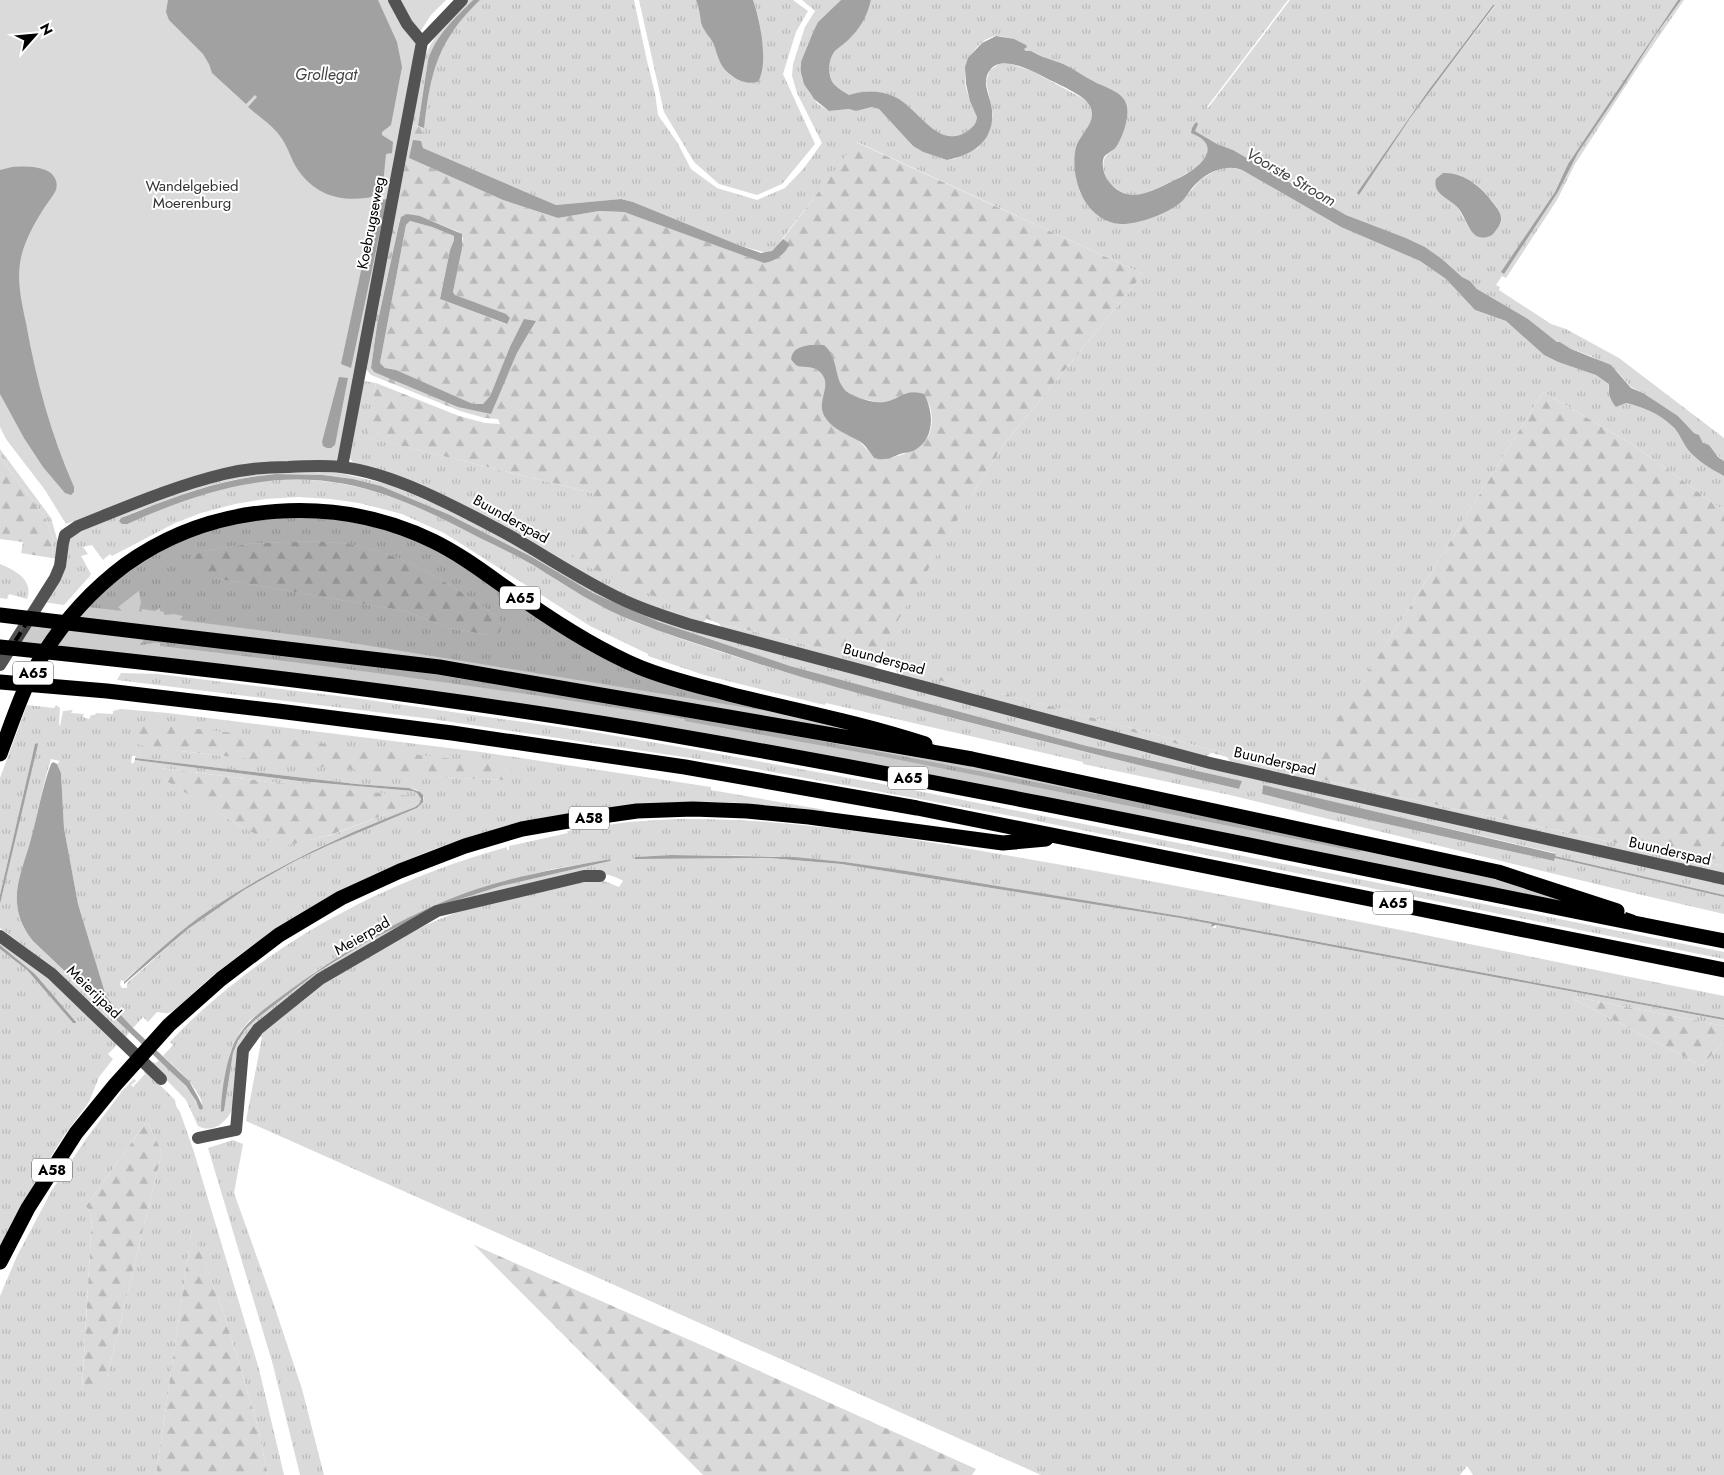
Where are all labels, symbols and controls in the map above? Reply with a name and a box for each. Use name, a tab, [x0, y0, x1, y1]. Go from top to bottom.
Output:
north arrow	[10, 10, 60, 60]
text: N	[35, 20, 58, 39]
water label: Grollegat	[295, 63, 358, 86]
water label: Voorste Stroom	[1242, 142, 1340, 212]
park label: Wandelgebied Moerenburg	[145, 175, 239, 214]
street label: Koebrugseweg	[351, 175, 391, 271]
street label: Buunderspad	[469, 489, 553, 549]
road number: A65	[500, 586, 540, 610]
street label: Buunderspad	[841, 638, 927, 680]
road number: A65	[13, 661, 53, 684]
street label: Buunderspad	[1232, 741, 1318, 781]
road number: A65	[888, 766, 928, 790]
road number: A58	[569, 806, 609, 830]
street label: Buunderspad	[1627, 831, 1713, 871]
road number: A65	[1373, 891, 1413, 914]
street label: Meierpad	[330, 911, 394, 961]
street label: Meierijpad	[62, 960, 126, 1024]
road number: A58	[32, 1158, 72, 1182]

